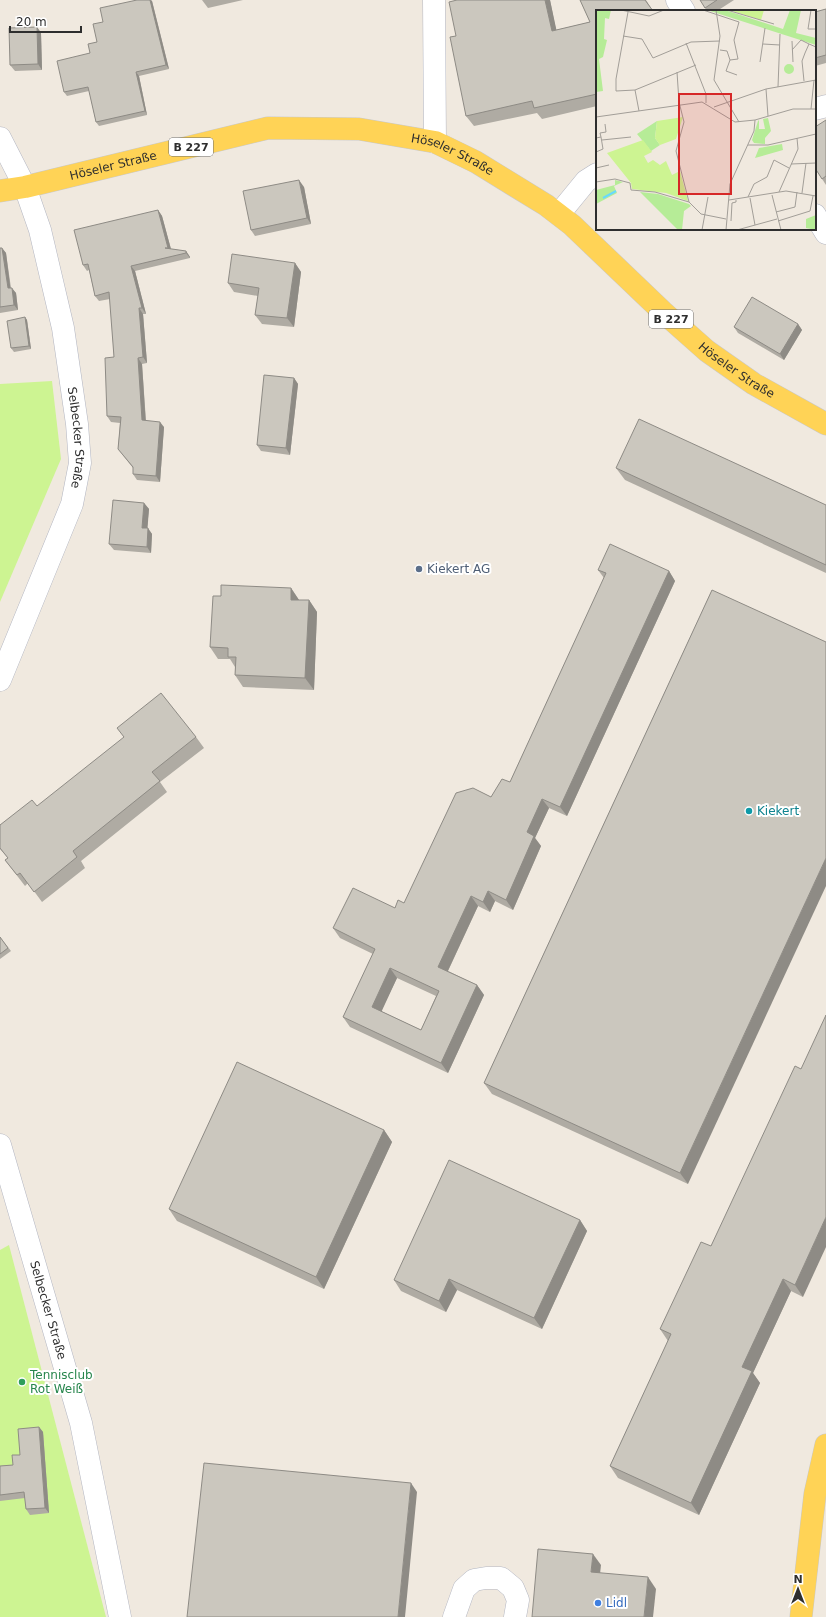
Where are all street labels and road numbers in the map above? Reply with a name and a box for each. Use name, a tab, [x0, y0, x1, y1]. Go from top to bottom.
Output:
street label: Höseler Straße	[410, 131, 496, 178]
road number: B 227	[169, 138, 213, 156]
street label: Höseler Straße	[68, 148, 158, 183]
road number: B 227	[649, 310, 693, 328]
street label: Höseler Straße	[695, 340, 777, 401]
street label: Selbecker Straße	[65, 386, 87, 490]
street label: Selbecker Straße	[27, 1259, 69, 1361]

